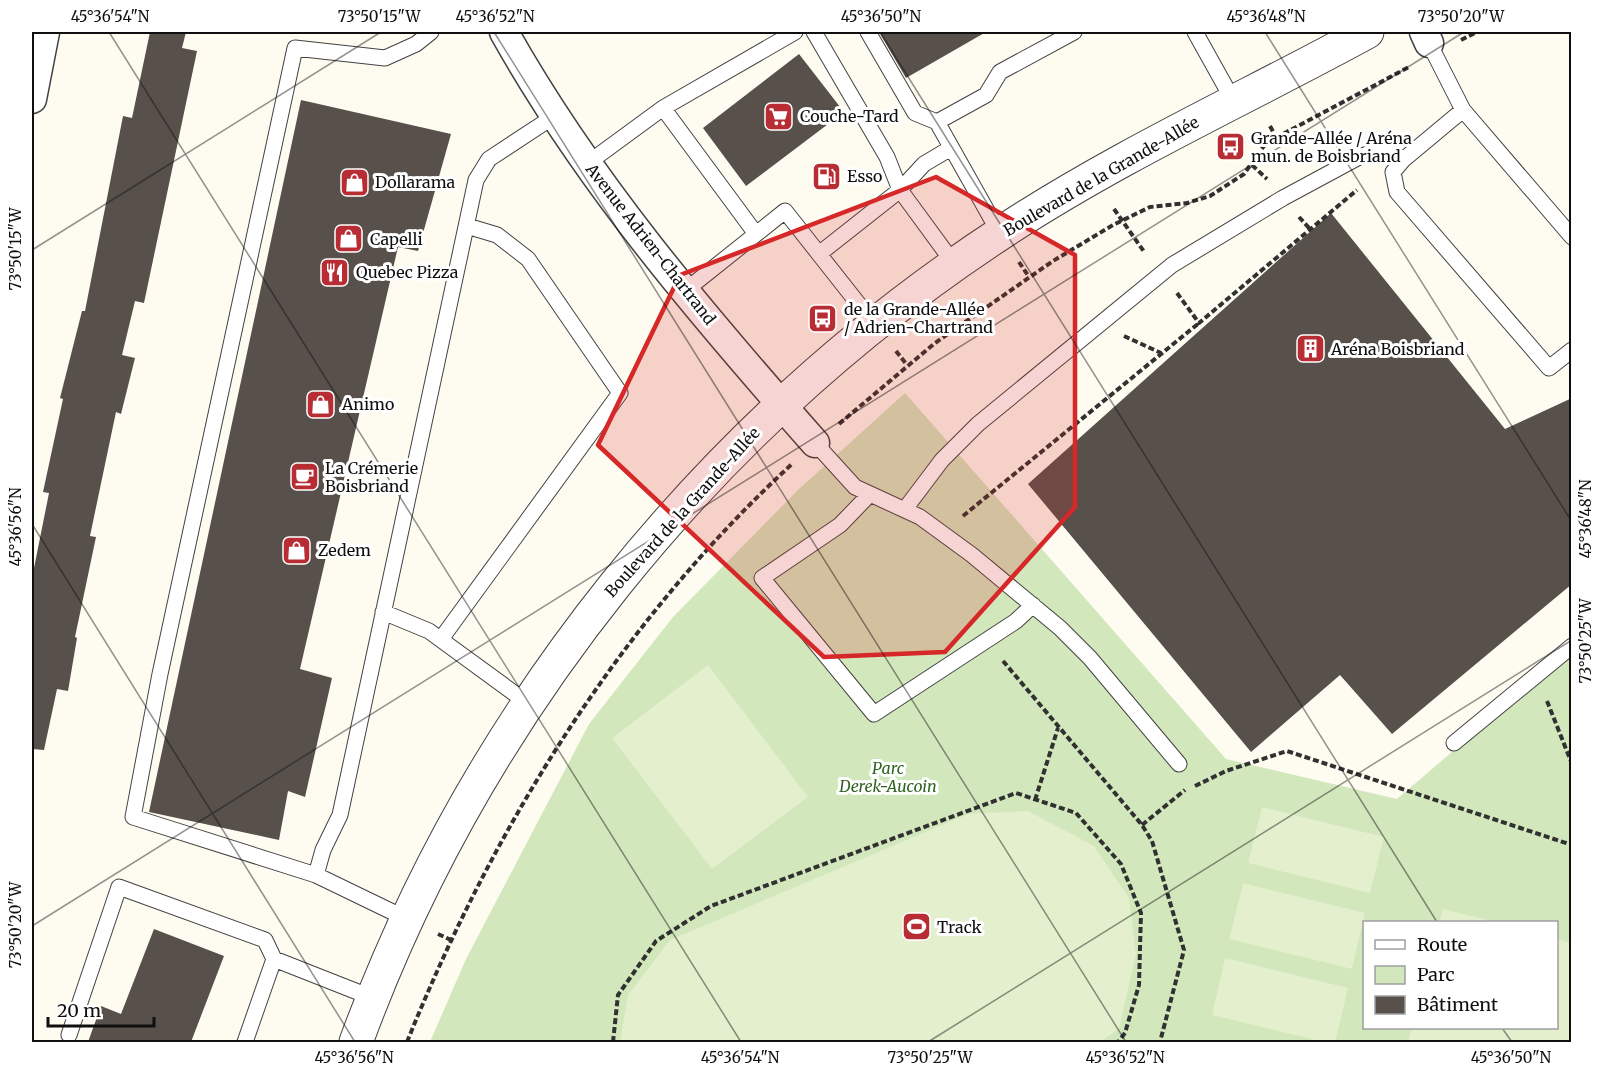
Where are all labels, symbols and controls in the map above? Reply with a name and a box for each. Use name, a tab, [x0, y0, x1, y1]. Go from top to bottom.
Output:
text: 45°36'54"N	[71, 7, 150, 26]
text: 73°50'15"W	[338, 7, 421, 26]
text: 45°36'52"N	[455, 7, 535, 26]
text: 45°36'50"N	[841, 7, 922, 26]
text: 45°36'48"N	[1226, 7, 1306, 26]
text: 73°50'20"W	[1418, 7, 1505, 26]
supermarket icon: Couche-Tard	[763, 100, 795, 132]
place label: Couche-Tard	[800, 106, 899, 126]
street label: Boulevard de la Grande-Allée	[1000, 112, 1202, 240]
place label: Grande-Allée / Aréna mun. de Boisbriand	[1251, 128, 1412, 166]
bus stop icon: Grande-Allée / Aréna mun. de Boisbriand	[1214, 131, 1246, 163]
street label: Avenue Adrien-Chartrand	[581, 159, 720, 329]
fuel station icon: Esso	[810, 160, 842, 192]
shop icon: Dollarama	[338, 166, 370, 198]
place label: Esso	[847, 166, 882, 186]
place label: Dollarama	[375, 172, 456, 192]
text: 73°50'15"W	[6, 207, 25, 290]
shop icon: Capelli	[333, 223, 365, 255]
place label: Capelli	[370, 229, 423, 249]
restaurant icon: Quebec Pizza	[319, 256, 351, 288]
place label: Quebec Pizza	[356, 262, 459, 282]
place label: de la Grande-Allée / Adrien-Chartrand	[844, 299, 993, 337]
bus stop icon: de la Grande-Allée / Adrien-Chartrand	[807, 302, 839, 334]
building icon: Aréna Boisbriand	[1294, 333, 1326, 365]
place label: Aréna Boisbriand	[1330, 339, 1465, 359]
shop icon: Animo	[305, 388, 337, 420]
place label: Animo	[341, 394, 394, 414]
street label: Boulevard de la Grande-Allée	[600, 423, 764, 601]
place label: La Crémerie Boisbriand	[325, 458, 418, 496]
cafe icon: La Crémerie Boisbriand	[288, 461, 320, 493]
text: 45°36'48"N	[1576, 479, 1595, 559]
text: 45°36'56"N	[6, 487, 25, 567]
shop icon: Zedem	[281, 534, 313, 566]
place label: Zedem	[318, 540, 371, 560]
text: 73°50'25"W	[1576, 598, 1595, 683]
park label: Parc Derek-Aucoin	[838, 758, 937, 796]
text: 73°50'20"W	[6, 881, 25, 968]
sports icon: Track	[900, 911, 932, 943]
place label: Track	[937, 917, 983, 937]
legend	[1363, 921, 1558, 1029]
text: Route	[1417, 933, 1467, 956]
text: Parc	[1417, 963, 1455, 986]
scale bar	[48, 990, 154, 1028]
text: Bâtiment	[1417, 993, 1498, 1016]
text: 20 m	[57, 999, 101, 1022]
text: 45°36'56"N	[314, 1048, 394, 1067]
text: 45°36'54"N	[701, 1048, 780, 1067]
text: 73°50'25"W	[888, 1048, 973, 1067]
text: 45°36'52"N	[1085, 1048, 1165, 1067]
text: 45°36'50"N	[1471, 1048, 1552, 1067]

